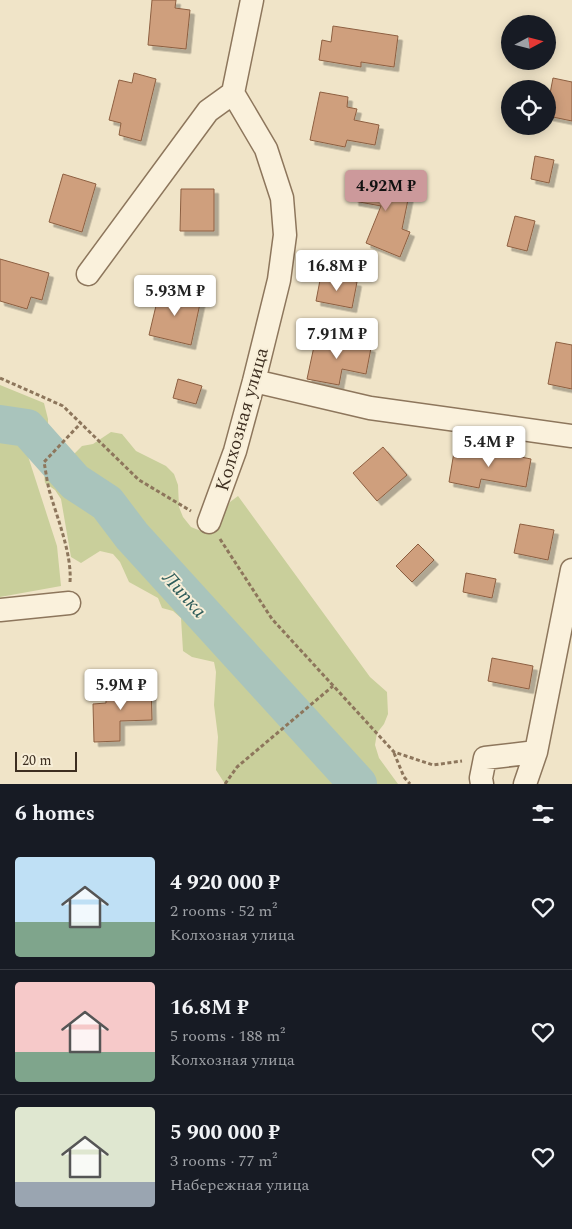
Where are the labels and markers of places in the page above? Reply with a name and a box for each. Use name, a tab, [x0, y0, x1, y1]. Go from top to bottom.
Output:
pin: 4.92M ₽	[340, 170, 432, 212]
pin: 16.8M ₽	[291, 250, 383, 292]
pin: 5.93M ₽	[129, 274, 221, 317]
pin: 7.91M ₽	[291, 318, 383, 360]
pin: 5.4M ₽	[448, 426, 530, 468]
pin: 5.9M ₽	[80, 668, 162, 711]

